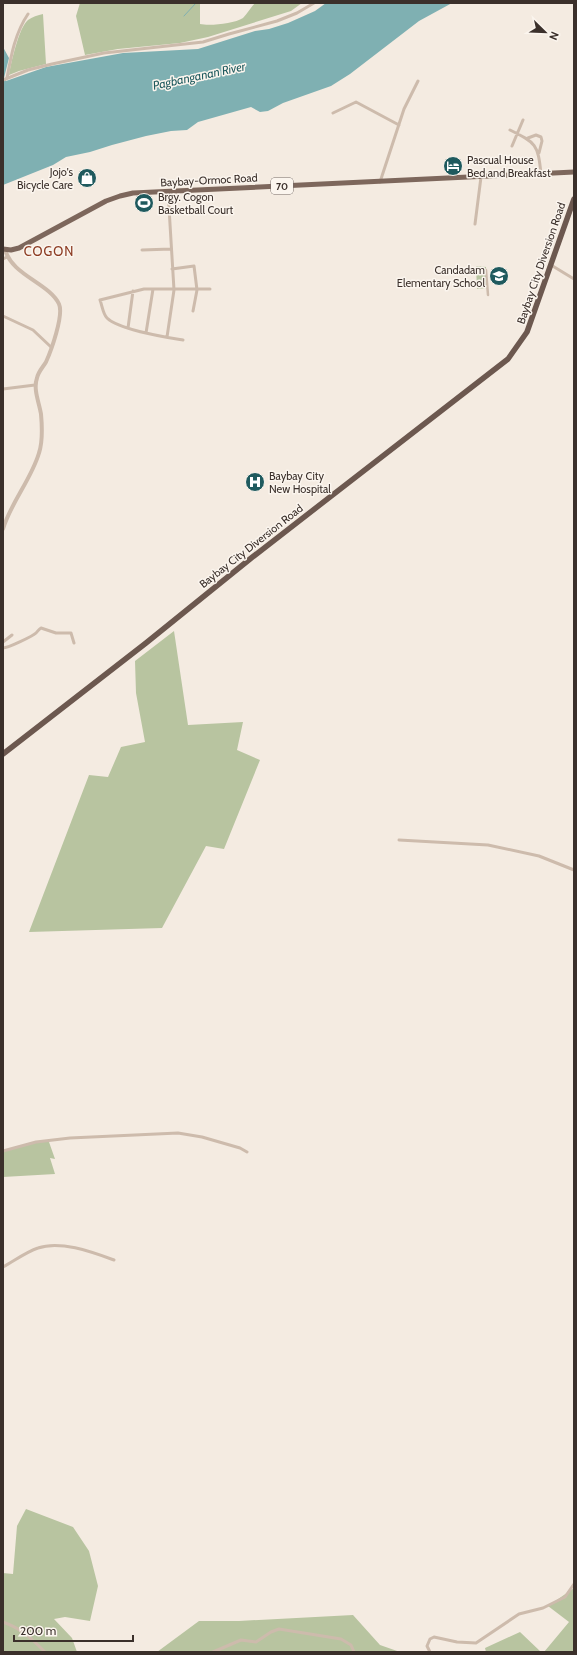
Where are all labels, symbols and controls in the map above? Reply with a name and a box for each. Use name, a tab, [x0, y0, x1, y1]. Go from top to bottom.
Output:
north arrow	[525, 12, 565, 52]
text: N	[546, 30, 562, 42]
water label: Pagbanganan River	[151, 58, 248, 93]
place label: Pascual House Bed and Breakfast	[467, 153, 551, 180]
hotel icon: Pascual House Bed and Breakfast	[442, 155, 464, 177]
place label: Jojo's Bicycle Care	[17, 165, 73, 192]
shop icon: Jojo's Bicycle Care	[76, 167, 98, 189]
street label: Baybay-Ormoc Road	[160, 170, 258, 190]
road number: 70	[271, 178, 293, 194]
place label: Brgy. Cogon Basketball Court	[158, 190, 233, 217]
sports icon: Brgy. Cogon Basketball Court	[133, 192, 155, 214]
street label: Baybay City Diversion Road	[514, 200, 568, 326]
district label: COGON	[24, 243, 74, 259]
place label: Candadam Elementary School	[397, 263, 485, 290]
school or university icon: Candadam Elementary School	[488, 265, 510, 287]
place label: Baybay City New Hospital	[269, 469, 331, 496]
hospital icon: Baybay City New Hospital	[244, 471, 266, 493]
street label: Baybay City Diversion Road	[196, 501, 306, 591]
scale bar	[14, 1617, 133, 1643]
text: 200 m	[20, 1623, 56, 1638]

